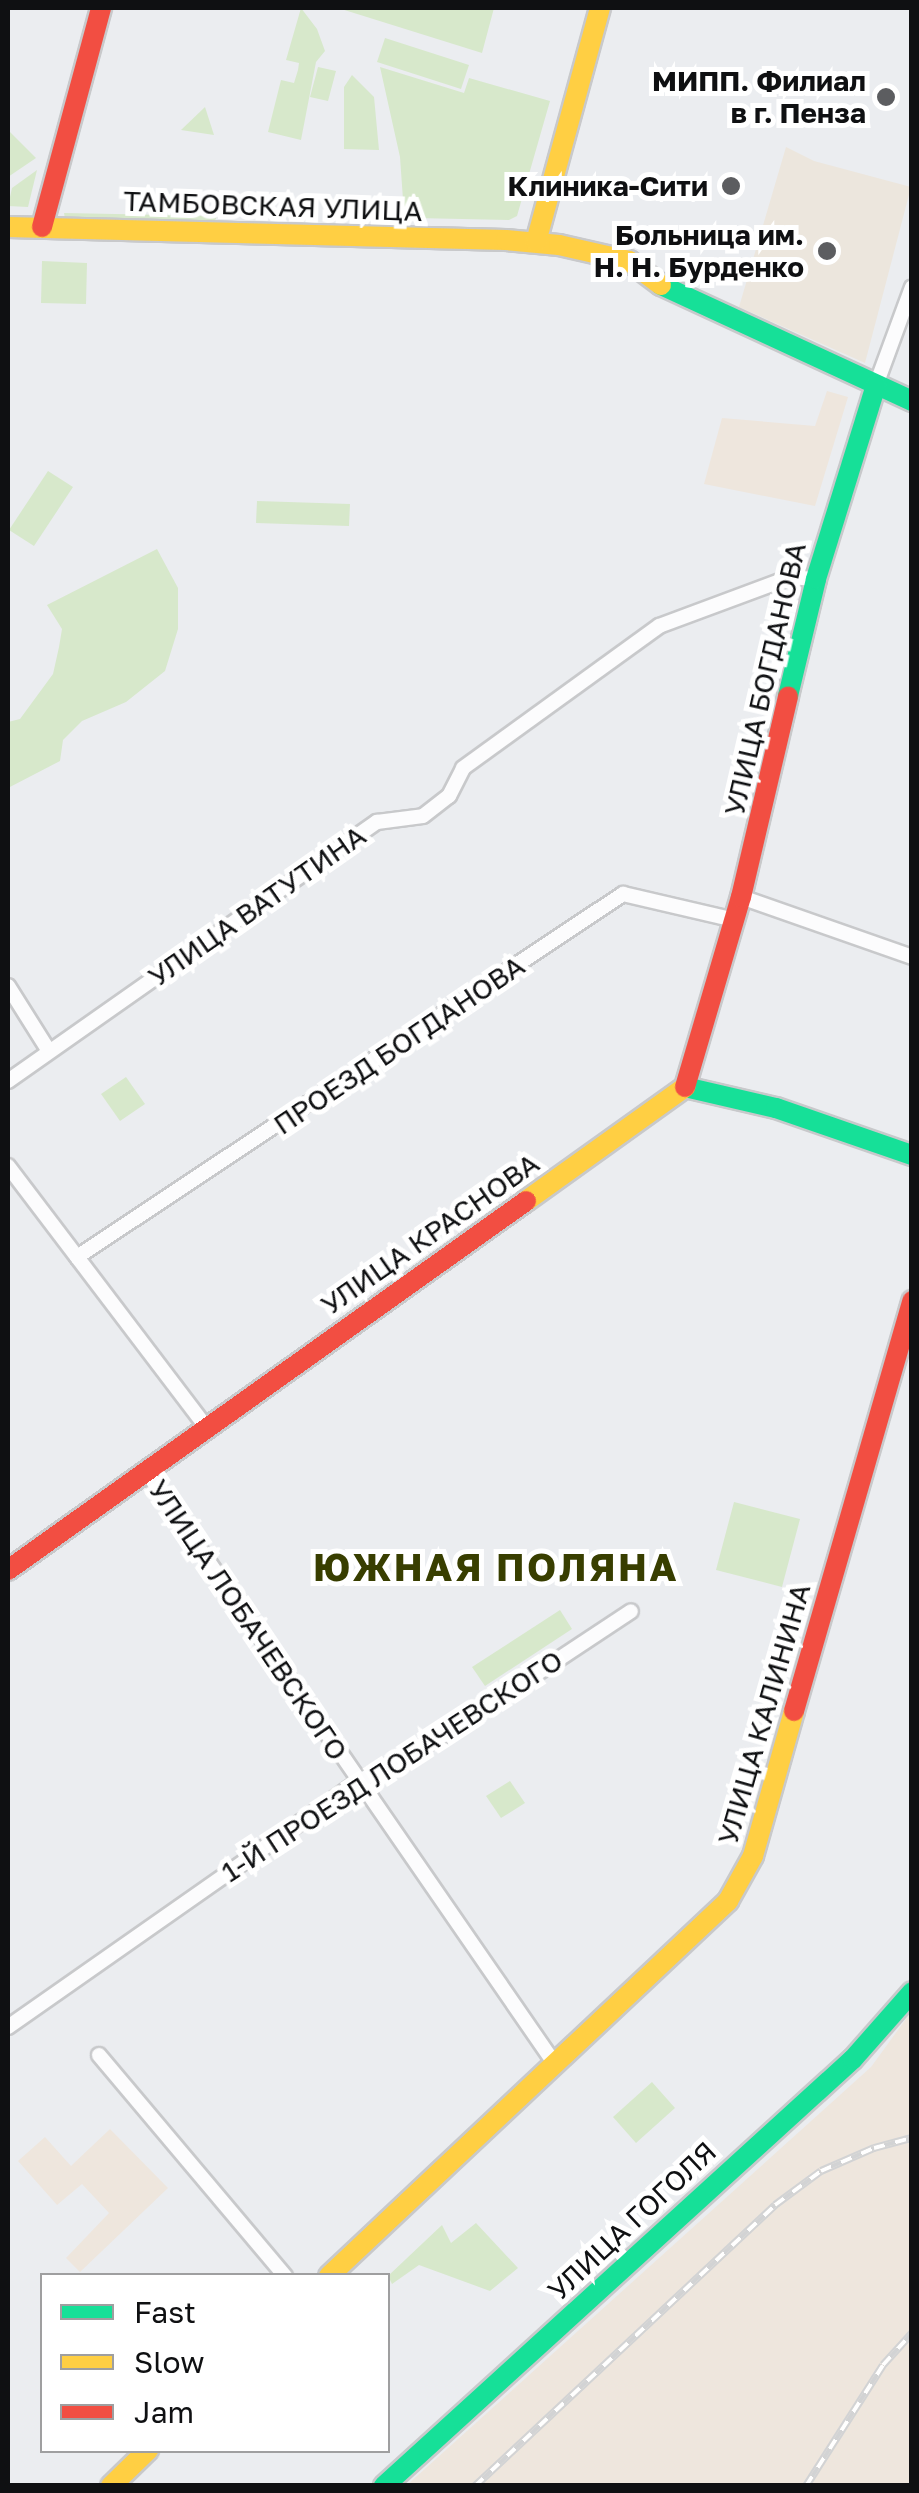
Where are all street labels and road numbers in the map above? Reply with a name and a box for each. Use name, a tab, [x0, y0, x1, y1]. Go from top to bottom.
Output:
street label: ТАМБОВСКАЯ УЛИЦА	[123, 184, 423, 228]
street label: УЛИЦА БОГДАНОВА	[717, 539, 813, 819]
street label: УЛИЦА ВАТУТИНА	[142, 818, 372, 994]
street label: ПРОЕЗД БОГДАНОВА	[267, 949, 531, 1141]
street label: УЛИЦА КРАСНОВА	[315, 1146, 545, 1322]
street label: УЛИЦА ЛОБАЧЕВСКОГО	[141, 1473, 355, 1767]
street label: УЛИЦА КАЛИНИНА	[711, 1580, 817, 1848]
street label: 1-Й ПРОЕЗД ЛОБАЧЕВСКОГО	[215, 1643, 569, 1889]
street label: УЛИЦА ГОГОЛЯ	[541, 2135, 723, 2307]

